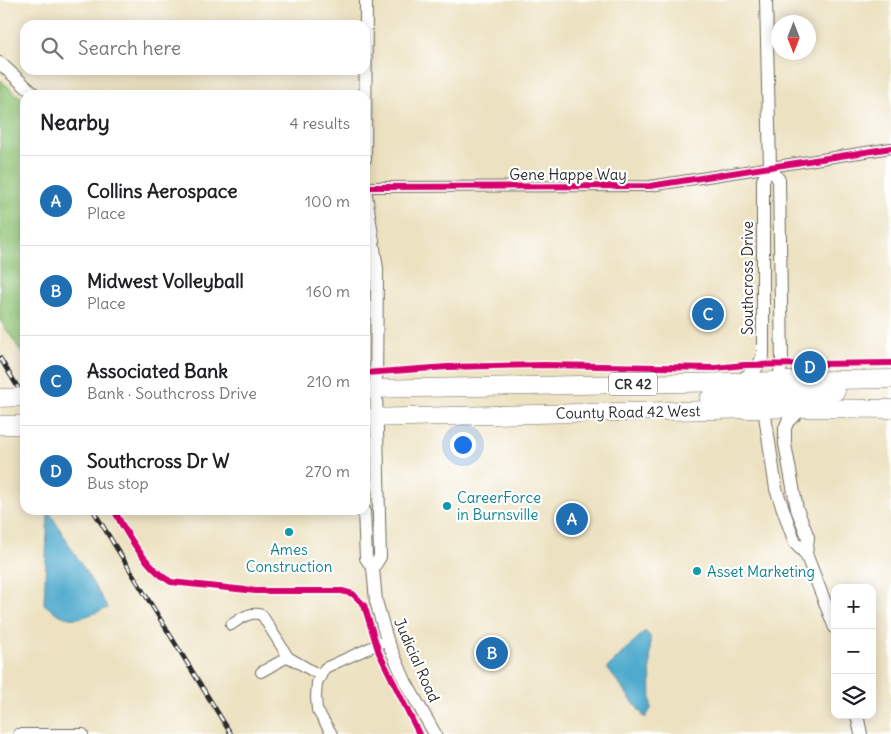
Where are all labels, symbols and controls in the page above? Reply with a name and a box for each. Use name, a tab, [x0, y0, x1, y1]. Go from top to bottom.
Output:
north arrow	[771, 15, 816, 60]
search box	[20, 20, 370, 75]
icon: search	[38, 34, 66, 62]
text: Search here	[78, 36, 181, 60]
text: Nearby	[40, 109, 110, 136]
text: 4 results	[289, 113, 350, 133]
street label: Gene Happe Way	[509, 165, 627, 184]
text: Collins Aerospace	[87, 179, 237, 203]
text: A	[51, 191, 61, 211]
text: 100 m	[305, 191, 350, 211]
text: Place	[87, 203, 126, 223]
street label: Southcross Drive	[738, 221, 757, 335]
text: Midwest Volleyball	[87, 269, 244, 293]
text: B	[51, 281, 61, 301]
text: 160 m	[306, 281, 350, 301]
text: Place	[87, 293, 126, 313]
pin: C	[692, 295, 724, 333]
pin: D	[794, 348, 826, 386]
text: Associated Bank	[87, 359, 228, 383]
text: C	[51, 371, 61, 391]
text: 210 m	[307, 371, 350, 391]
road number: CR 42	[609, 372, 657, 396]
text: Bank · Southcross Drive	[87, 383, 257, 403]
street label: County Road 42 West	[555, 401, 701, 423]
your location	[450, 432, 476, 458]
text: Southcross Dr W	[87, 449, 229, 473]
text: D	[50, 461, 62, 481]
text: 270 m	[305, 461, 350, 481]
text: Bus stop	[87, 473, 149, 493]
place label: CareerForce in Burnsville	[457, 488, 541, 524]
marker: CareerForce in Burnsville	[441, 500, 453, 512]
pin: A	[556, 500, 588, 538]
marker: Ames Construction	[283, 526, 295, 538]
place label: Ames Construction	[246, 540, 333, 576]
place label: Asset Marketing	[707, 562, 815, 581]
marker: Asset Marketing	[691, 565, 703, 577]
map controls	[831, 584, 876, 719]
button: +	[831, 584, 876, 629]
street label: Judicial Road	[390, 615, 444, 705]
button: −	[831, 629, 876, 674]
pin: B	[476, 634, 508, 672]
button: layers	[831, 674, 876, 719]

